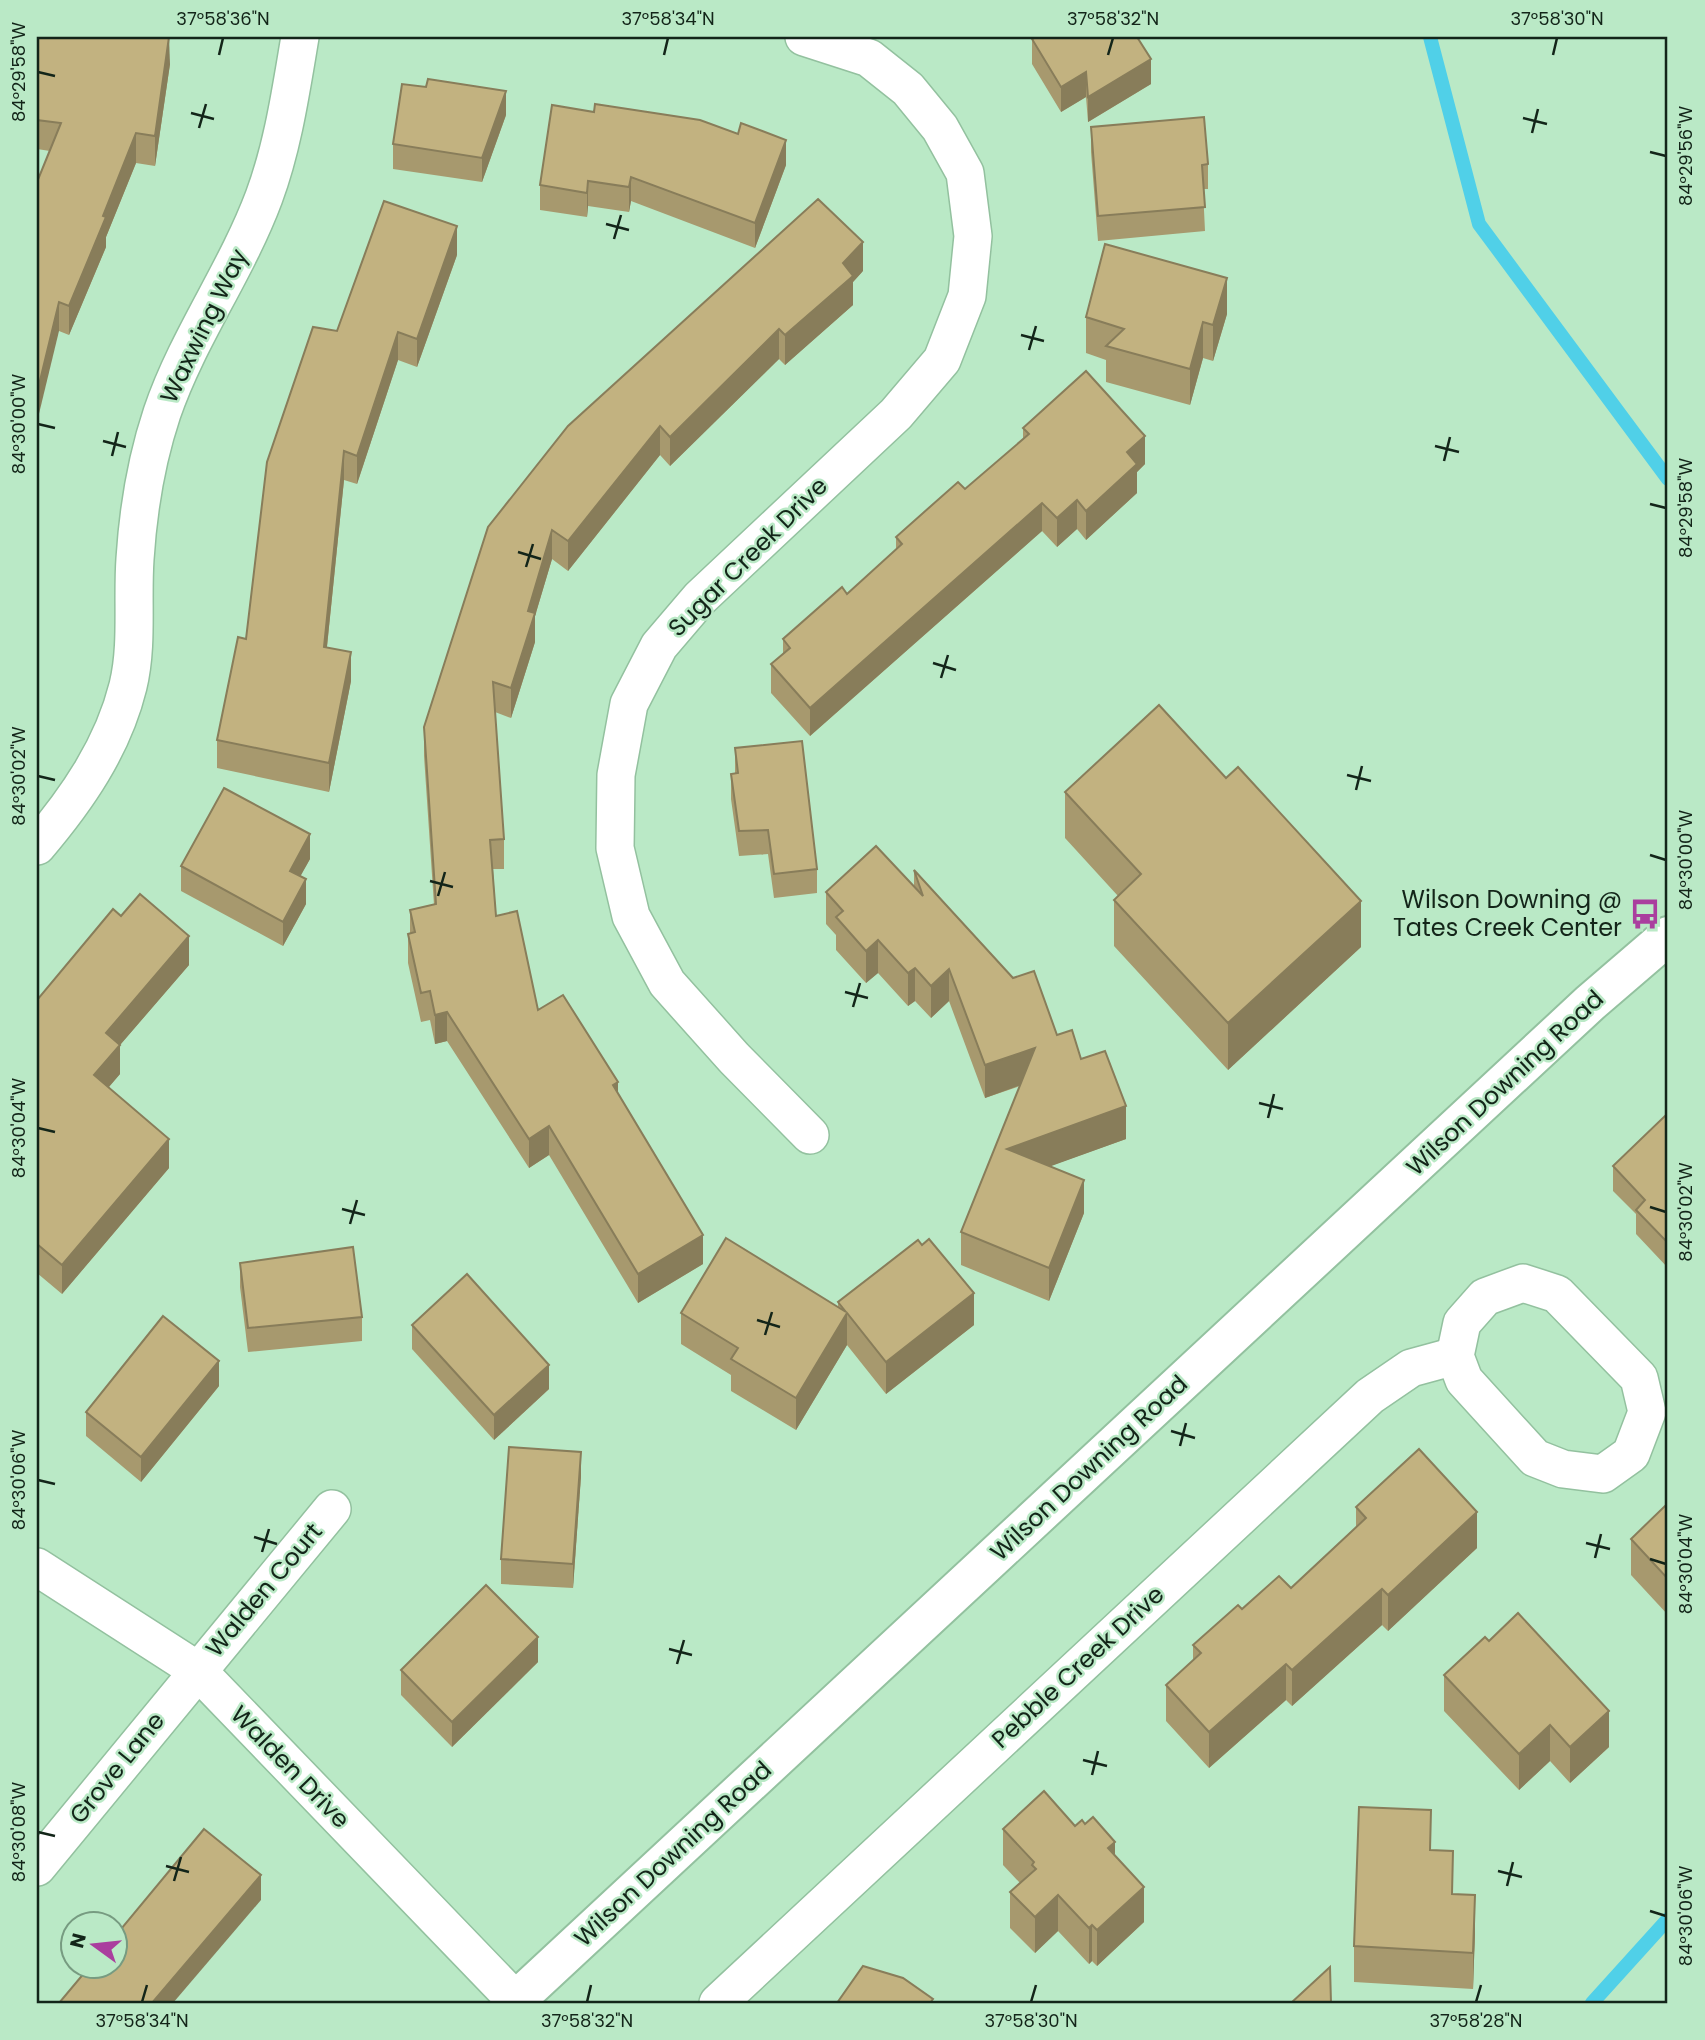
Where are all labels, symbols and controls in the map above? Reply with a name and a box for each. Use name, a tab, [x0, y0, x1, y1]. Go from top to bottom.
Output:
text: 37°58'36"N	[176, 6, 270, 31]
text: 37°58'34"N	[621, 6, 715, 31]
text: 37°58'32"N	[1067, 6, 1159, 31]
text: 37°58'30"N	[1510, 6, 1604, 31]
text: 84°29'58"W	[6, 22, 31, 122]
text: 84°29'56"W	[1673, 105, 1698, 206]
street label: Waxwing Way	[152, 243, 255, 408]
text: 84°30'00"W	[6, 373, 31, 474]
text: 84°29'58"W	[1673, 458, 1698, 558]
street label: Sugar Creek Drive	[661, 470, 835, 644]
text: 84°30'02"W	[6, 726, 31, 826]
text: 84°30'00"W	[1673, 809, 1698, 910]
place label: Wilson Downing @ Tates Creek Center	[1393, 883, 1622, 944]
bus stop icon: Wilson Downing @ Tates Creek Center	[1628, 897, 1662, 931]
street label: Wilson Downing Road	[1399, 982, 1610, 1183]
text: 84°30'04"W	[6, 1077, 31, 1178]
text: 84°30'02"W	[1673, 1162, 1698, 1262]
street label: Wilson Downing Road	[983, 1367, 1194, 1568]
text: 84°30'06"W	[6, 1429, 31, 1530]
text: 84°30'04"W	[1673, 1513, 1698, 1614]
street label: Walden Court	[198, 1516, 329, 1664]
street label: Pebble Creek Drive	[984, 1578, 1171, 1755]
street label: Walden Drive	[223, 1698, 357, 1835]
street label: Grove Lane	[61, 1705, 172, 1830]
street label: Wilson Downing Road	[567, 1753, 778, 1954]
text: 84°30'08"W	[6, 1781, 31, 1882]
text: 84°30'06"W	[1673, 1865, 1698, 1966]
north arrow	[60, 1910, 130, 1980]
text: N	[63, 1930, 93, 1951]
text: 37°58'34"N	[95, 2008, 189, 2033]
text: 37°58'32"N	[541, 2008, 633, 2033]
text: 37°58'30"N	[984, 2008, 1078, 2033]
text: 37°58'28"N	[1430, 2008, 1522, 2033]

